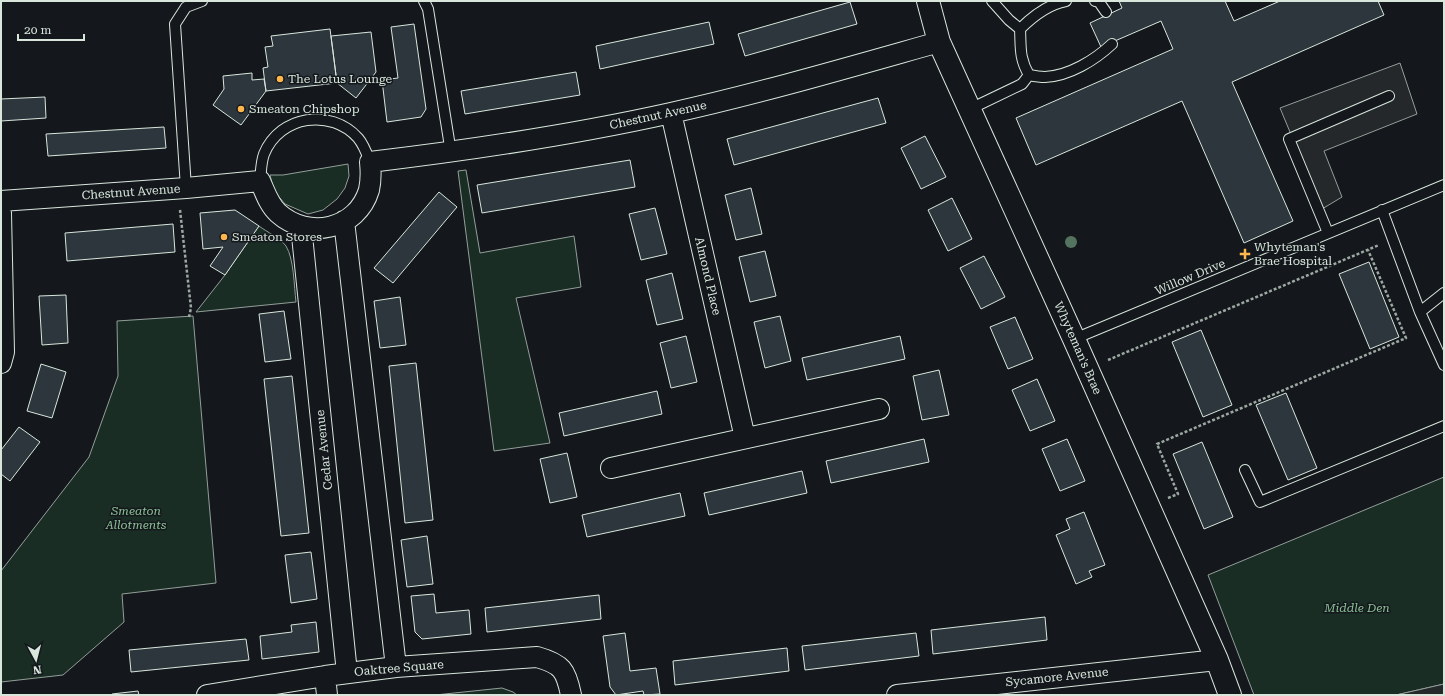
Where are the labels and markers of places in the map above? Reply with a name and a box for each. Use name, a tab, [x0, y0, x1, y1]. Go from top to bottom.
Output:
place label: The Lotus Lounge	[288, 72, 393, 86]
marker: The Lotus Lounge	[275, 74, 285, 84]
place label: Smeaton Chipshop	[249, 102, 360, 116]
marker: Smeaton Chipshop	[236, 104, 246, 114]
place label: Smeaton Stores	[232, 230, 322, 244]
marker: Smeaton Stores	[219, 232, 229, 242]
place label: Whyteman's Brae Hospital	[1254, 240, 1332, 268]
marker: Whyteman's Brae Hospital	[1239, 248, 1251, 260]

